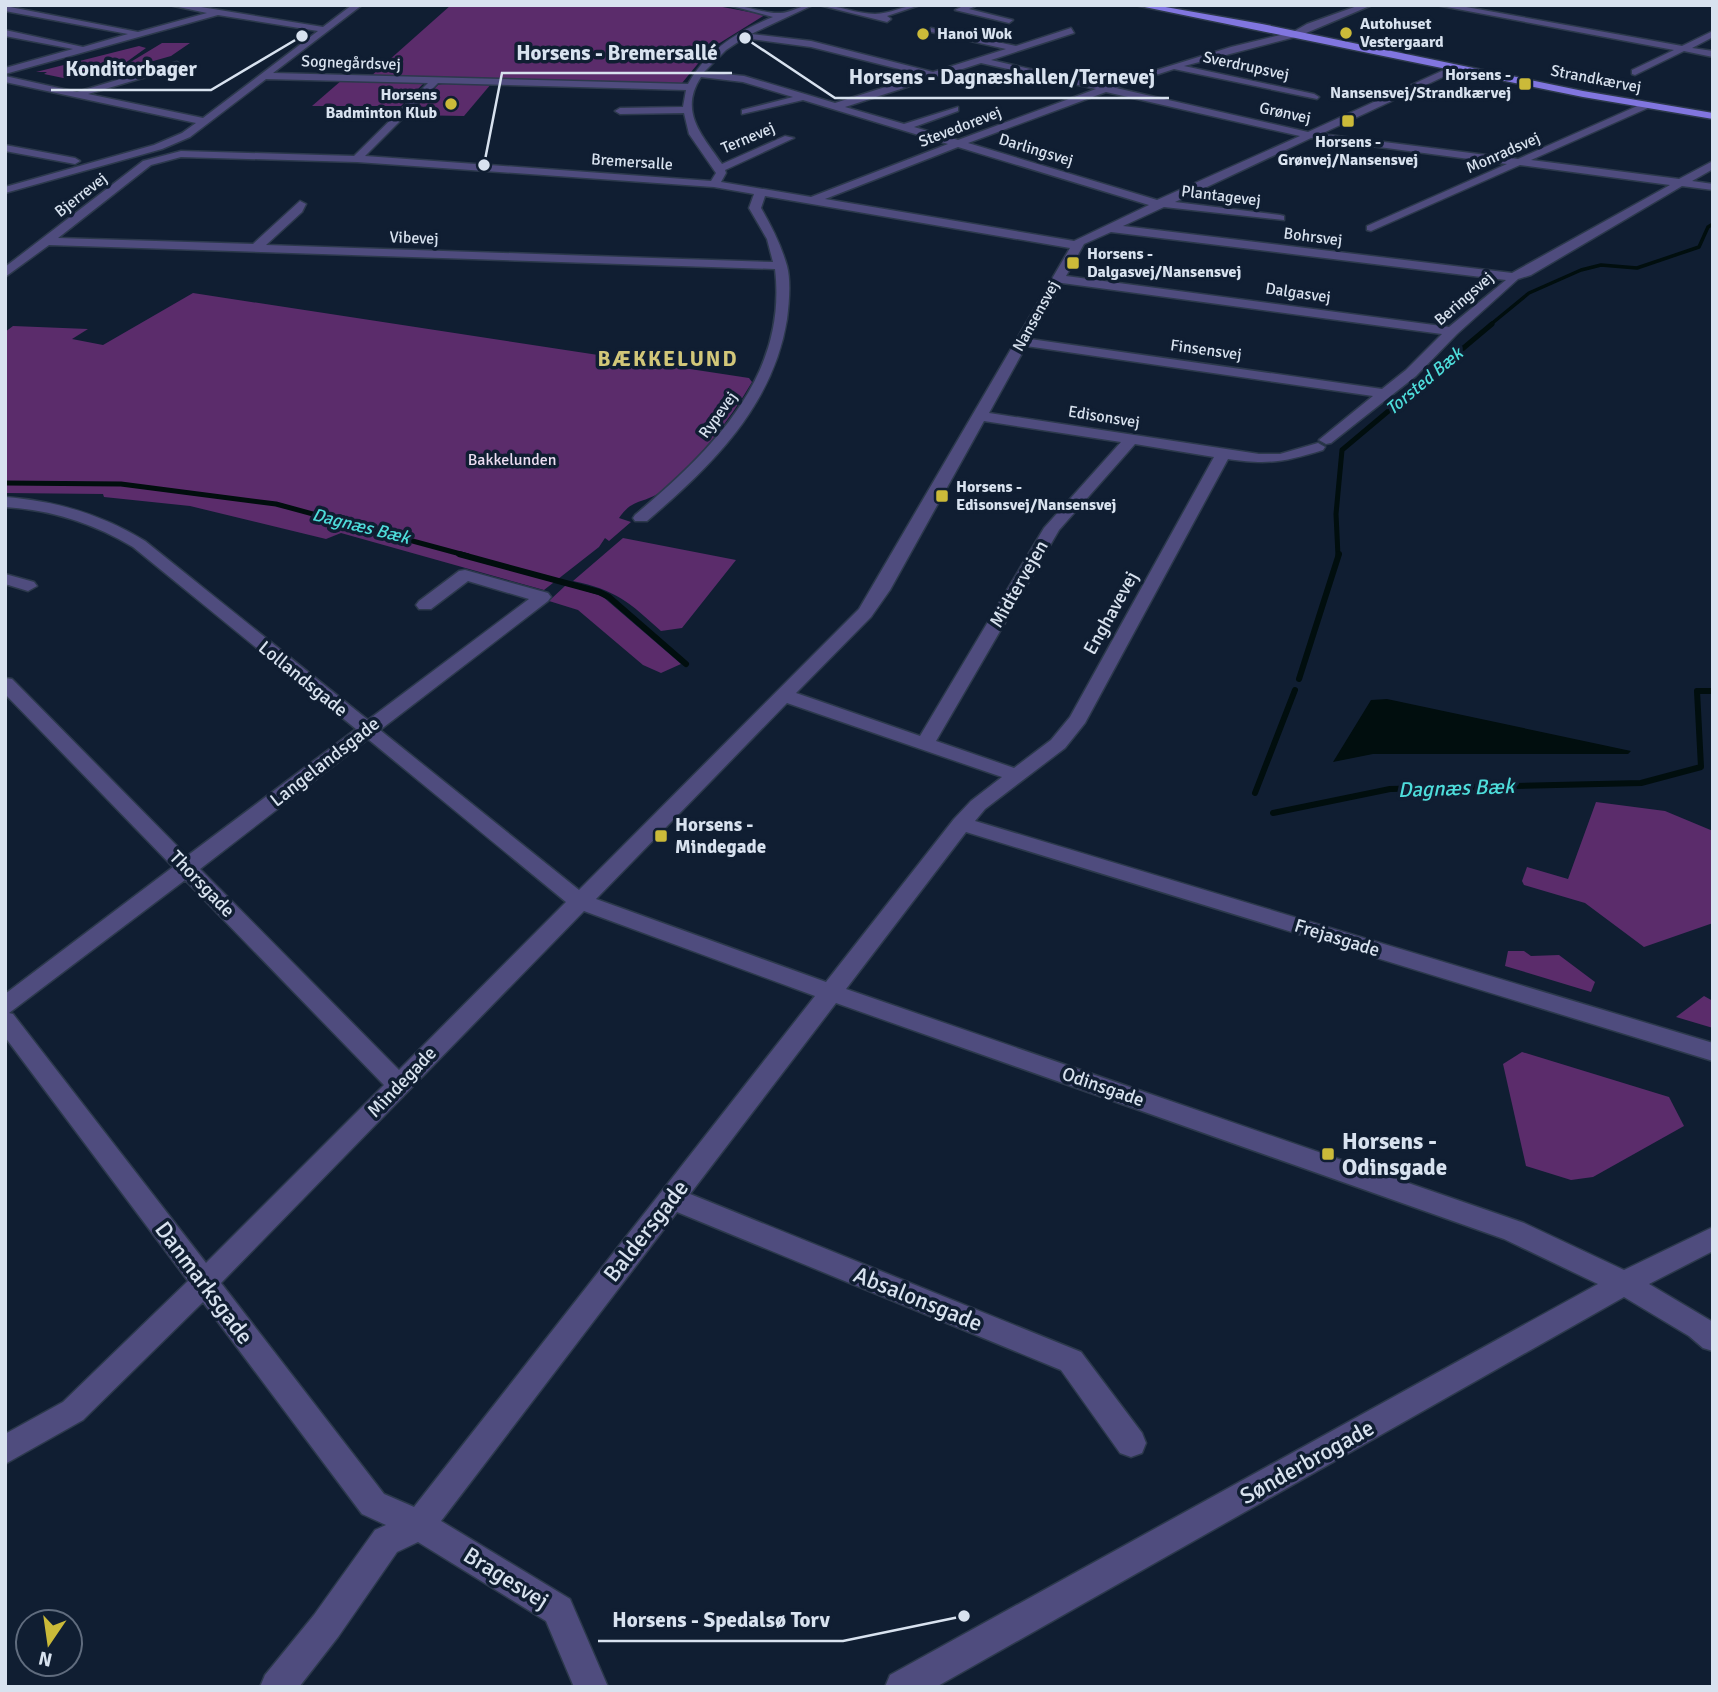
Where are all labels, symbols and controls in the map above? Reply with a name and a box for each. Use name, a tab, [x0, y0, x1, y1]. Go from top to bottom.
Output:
place label: Autohuset Vestergaard	[1360, 14, 1444, 52]
place label: Hanoi Wok	[937, 24, 1013, 44]
marker: Autohuset Vestergaard	[1338, 25, 1354, 41]
marker: Hanoi Wok	[915, 26, 931, 42]
callout: Horsens - Bremersallé	[502, 31, 732, 73]
text: Horsens - Bremersallé	[516, 40, 718, 66]
street label: Sverdrupsvej	[1201, 47, 1291, 85]
callout: Konditorbager	[51, 48, 211, 90]
street label: Sognegårdsvej	[301, 51, 401, 75]
text: Konditorbager	[65, 56, 197, 82]
callout: Horsens - Dagnæshallen/Ternevej	[835, 56, 1169, 98]
street label: Strandkærvej	[1549, 60, 1643, 98]
text: Horsens - Dagnæshallen/Ternevej	[849, 64, 1155, 90]
place label: Horsens - Nansensvej/Strandkærvej	[1330, 65, 1511, 103]
marker: Horsens - Nansensvej/Strandkærvej	[1517, 76, 1533, 92]
place label: Horsens Badminton Klub	[325, 85, 437, 123]
marker: Horsens Badminton Klub	[443, 96, 459, 112]
street label: Grønvej	[1257, 98, 1313, 128]
street label: Stevedorevej	[916, 102, 1004, 152]
marker: Horsens - Grønvej/Nansensvej	[1340, 113, 1356, 129]
street label: Ternevej	[718, 118, 778, 158]
street label: Monradsvej	[1463, 128, 1543, 178]
street label: Darlingsvej	[996, 129, 1076, 171]
place label: Horsens - Grønvej/Nansensvej	[1278, 132, 1418, 170]
street label: Bremersalle	[590, 149, 674, 175]
street label: Bjerrevej	[51, 168, 111, 222]
street label: Plantagevej	[1180, 181, 1262, 211]
street label: Bohrsvej	[1282, 223, 1344, 251]
street label: Vibevej	[389, 227, 439, 249]
place label: Horsens - Dalgasvej/Nansensvej	[1087, 244, 1241, 282]
marker: Horsens - Dalgasvej/Nansensvej	[1065, 255, 1081, 271]
street label: Beringsvej	[1430, 268, 1498, 330]
street label: Nansensvej	[1008, 277, 1064, 355]
street label: Dalgasvej	[1264, 279, 1332, 307]
street label: Finsensvej	[1169, 335, 1243, 365]
water label: Torsted Bæk	[1381, 341, 1469, 420]
district label: BÆKKELUND	[598, 346, 738, 372]
street label: Rypevej	[694, 388, 742, 442]
street label: Edisonsvej	[1067, 401, 1141, 433]
park label: Bakkelunden	[468, 450, 556, 470]
place label: Horsens - Edisonsvej/Nansensvej	[956, 477, 1116, 515]
marker: Horsens - Edisonsvej/Nansensvej	[934, 488, 950, 504]
water label: Dagnæs Bæk	[310, 503, 414, 549]
street label: Midtervejen	[984, 536, 1054, 632]
street label: Enghavevej	[1078, 567, 1144, 659]
street label: Lollandsgade	[254, 636, 352, 722]
street label: Langelandsgade	[265, 712, 385, 812]
water label: Dagnæs Bæk	[1397, 773, 1517, 803]
place label: Horsens - Mindegade	[675, 813, 766, 859]
marker: Horsens - Mindegade	[653, 828, 669, 844]
street label: Thorsgade	[164, 845, 240, 923]
street label: Frejasgade	[1291, 914, 1383, 962]
street label: Mindegade	[362, 1041, 442, 1123]
street label: Odinsgade	[1059, 1062, 1147, 1112]
place label: Horsens - Odinsgade	[1342, 1127, 1447, 1182]
marker: Horsens - Odinsgade	[1320, 1146, 1336, 1162]
street label: Baldersgade	[597, 1174, 695, 1288]
street label: Danmarksgade	[148, 1216, 260, 1350]
street label: Absalonsgade	[849, 1260, 987, 1338]
street label: Sønderbrogade	[1235, 1413, 1379, 1511]
street label: Bragesvej	[458, 1540, 554, 1616]
callout: Horsens - Spedalsø Torv	[598, 1599, 843, 1641]
text: Horsens - Spedalsø Torv	[612, 1607, 831, 1633]
north arrow	[14, 1608, 84, 1678]
text: N	[36, 1645, 55, 1672]

